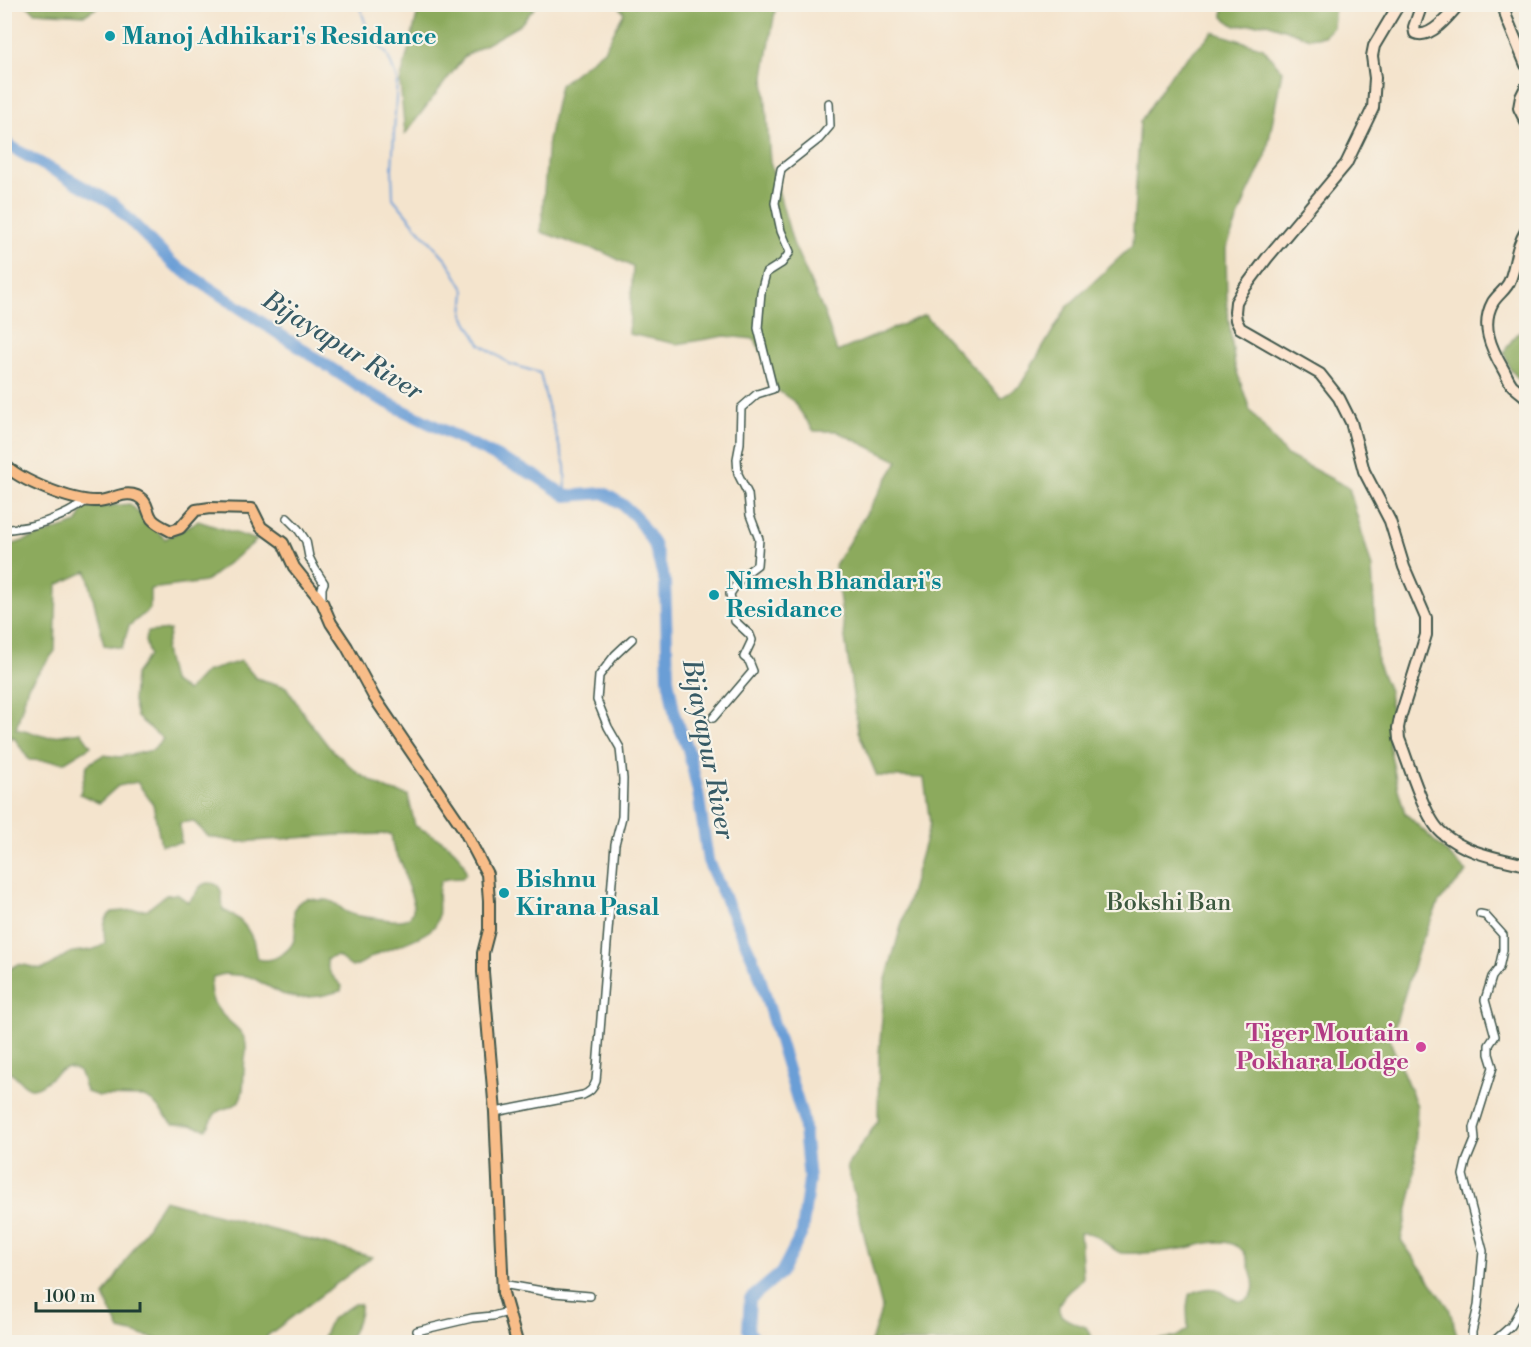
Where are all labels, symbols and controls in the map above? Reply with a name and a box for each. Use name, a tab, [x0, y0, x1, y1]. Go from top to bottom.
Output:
place label: Manoj Adhikari's Residance	[122, 22, 437, 52]
marker: Manoj Adhikari's Residance	[103, 29, 117, 43]
water label: Bijayapur River	[256, 283, 429, 408]
place label: Nimesh Bhandari's Residance	[726, 567, 941, 625]
marker: Nimesh Bhandari's Residance	[707, 588, 721, 602]
water label: Bijayapur River	[675, 655, 741, 843]
place label: Bishnu Kirana Pasal	[516, 865, 660, 923]
marker: Bishnu Kirana Pasal	[497, 886, 511, 900]
park label: Bokshi Ban	[1106, 888, 1231, 918]
place label: Tiger Moutain Pokhara Lodge	[1236, 1019, 1409, 1077]
marker: Tiger Moutain Pokhara Lodge	[1414, 1040, 1428, 1054]
scale bar	[36, 1275, 140, 1313]
text: 100 m	[45, 1285, 96, 1308]

